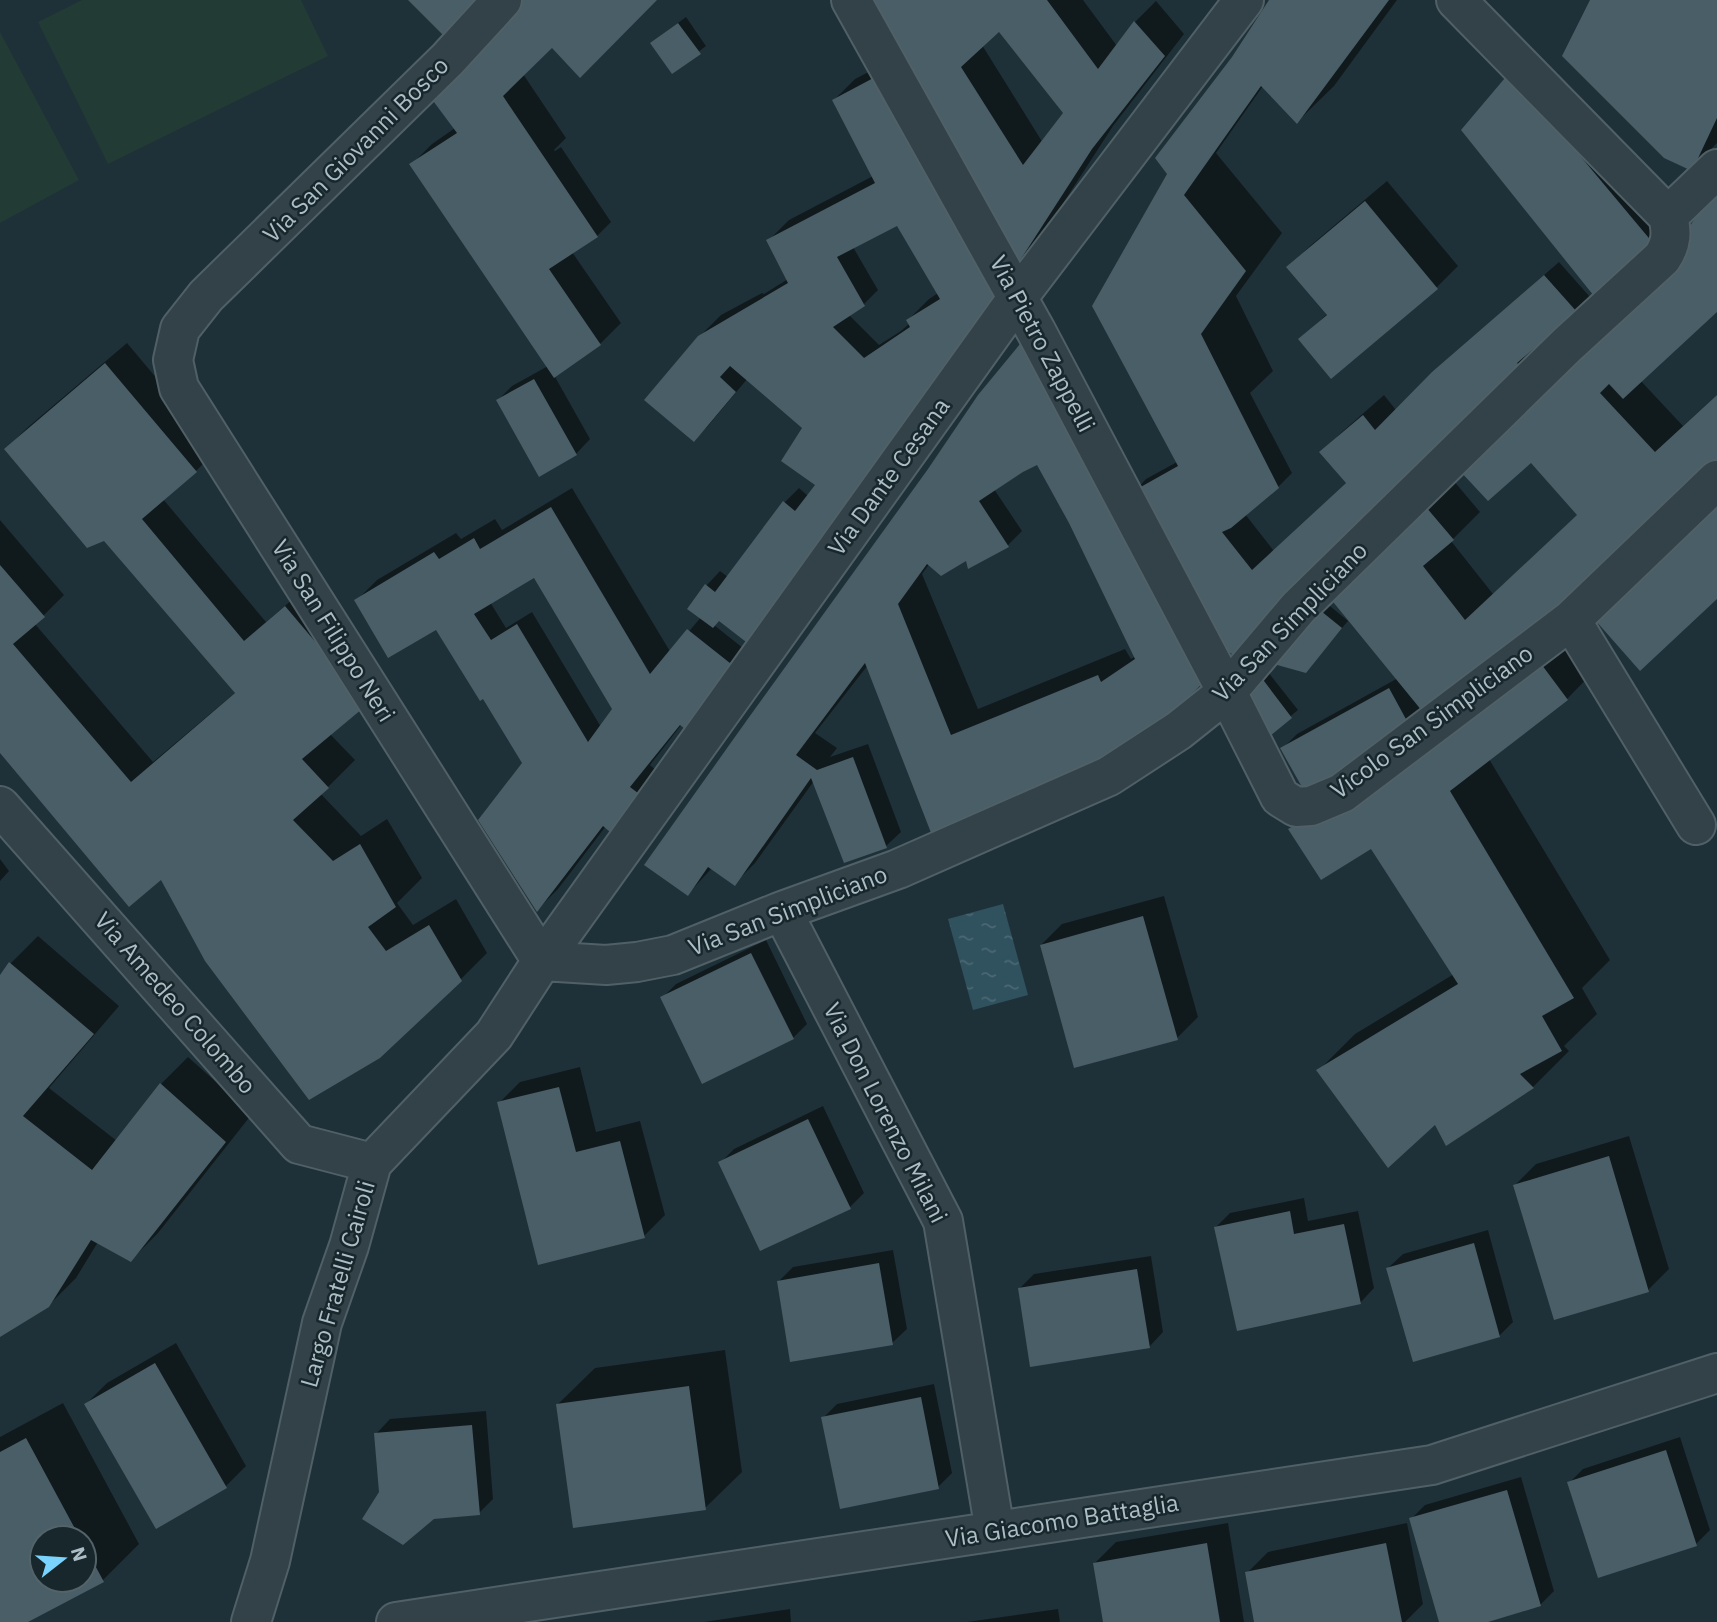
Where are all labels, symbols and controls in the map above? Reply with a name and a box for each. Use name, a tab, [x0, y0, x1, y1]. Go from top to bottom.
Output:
street label: Via San Giovanni Bosco	[255, 49, 455, 249]
street label: Via Pietro Zappelli	[983, 250, 1103, 437]
street label: Via Dante Cesana	[820, 391, 956, 562]
street label: Via San Filippo Neri	[265, 533, 403, 728]
street label: Via San Simpliciano	[1205, 534, 1374, 708]
street label: Vicolo San Simpliciano	[1324, 637, 1539, 806]
street label: Via San Simpliciano	[684, 857, 892, 963]
street label: Via Amedeo Colombo	[88, 905, 264, 1100]
street label: Via Don Lorenzo Milani	[816, 997, 955, 1228]
street label: Largo Fratelli Cairoli	[292, 1177, 382, 1391]
street label: Via Giacomo Battaglia	[943, 1486, 1181, 1554]
north arrow	[28, 1524, 98, 1594]
text: N	[66, 1544, 93, 1564]

